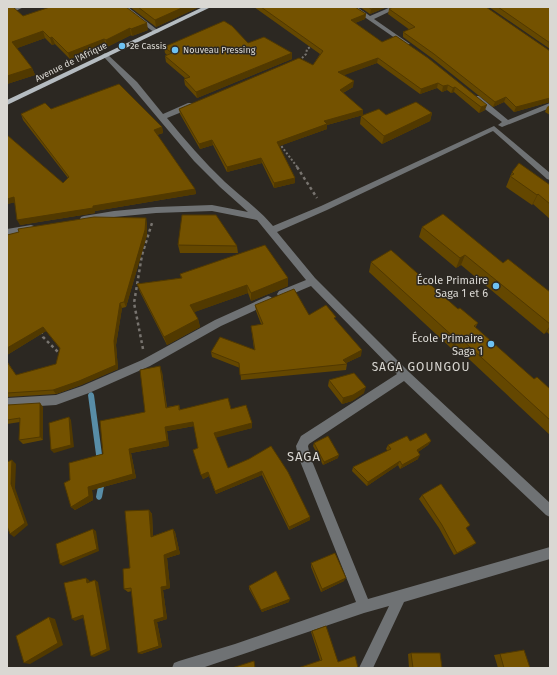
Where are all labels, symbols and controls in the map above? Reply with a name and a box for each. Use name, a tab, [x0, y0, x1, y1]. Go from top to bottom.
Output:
street label: Avenue de l'Afrique	[33, 40, 109, 84]
marker: 2e Cassis	[117, 41, 127, 51]
place label: 2e Cassis	[130, 41, 166, 51]
marker: Nouveau Pressing	[170, 45, 180, 55]
place label: Nouveau Pressing	[183, 45, 256, 55]
place label: École Primaire Saga 1 et 6	[417, 273, 488, 300]
marker: École Primaire Saga 1 et 6	[491, 281, 501, 291]
place label: École Primaire Saga 1	[412, 331, 483, 358]
marker: École Primaire Saga 1	[486, 339, 496, 349]
district label: SAGA GOUNGOU	[372, 360, 470, 374]
district label: SAGA	[287, 449, 321, 464]

